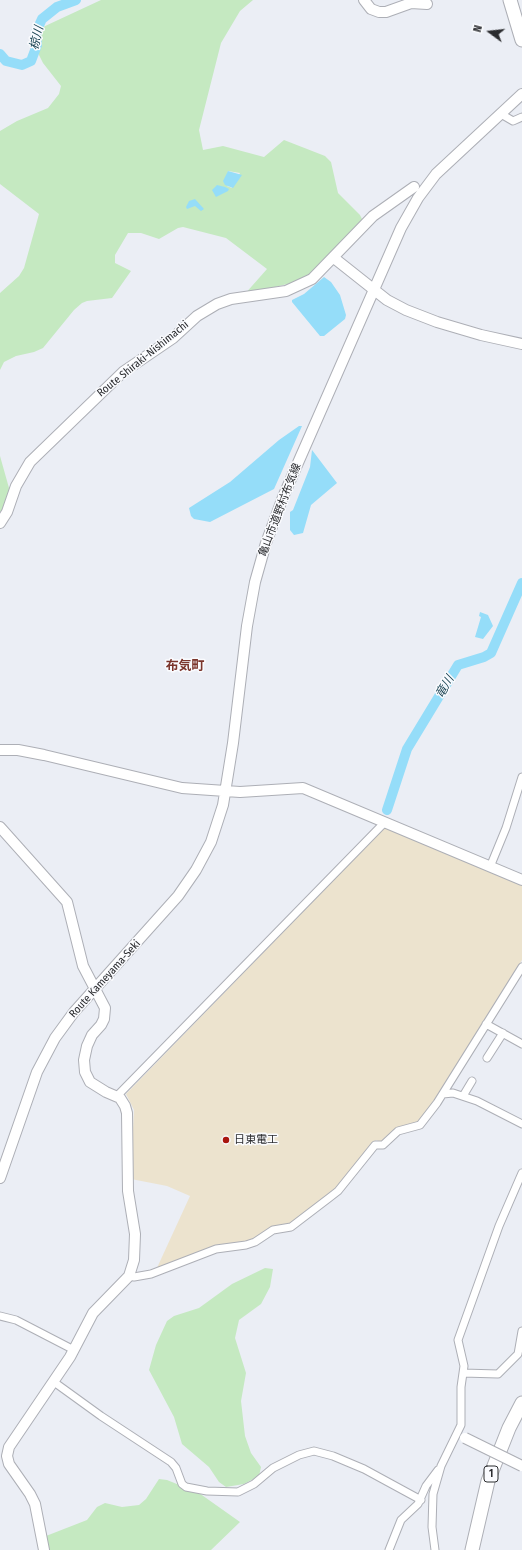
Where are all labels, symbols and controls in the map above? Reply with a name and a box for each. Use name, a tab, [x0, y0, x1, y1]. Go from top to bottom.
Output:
north arrow	[470, 12, 510, 52]
text: N	[471, 24, 485, 34]
water label: 椋川	[27, 25, 47, 51]
street label: Route Shiraki-Nishimachi	[95, 318, 191, 400]
street label: 亀山市道野村布気線	[256, 461, 304, 559]
district label: 布気町	[166, 658, 204, 674]
water label: 竜川	[433, 673, 457, 701]
street label: Route Kameyama-Seki	[67, 937, 143, 1021]
place label: 日東電工	[234, 1133, 278, 1147]
marker: 日東電工	[221, 1135, 231, 1145]
road number: 1	[484, 1466, 498, 1482]

